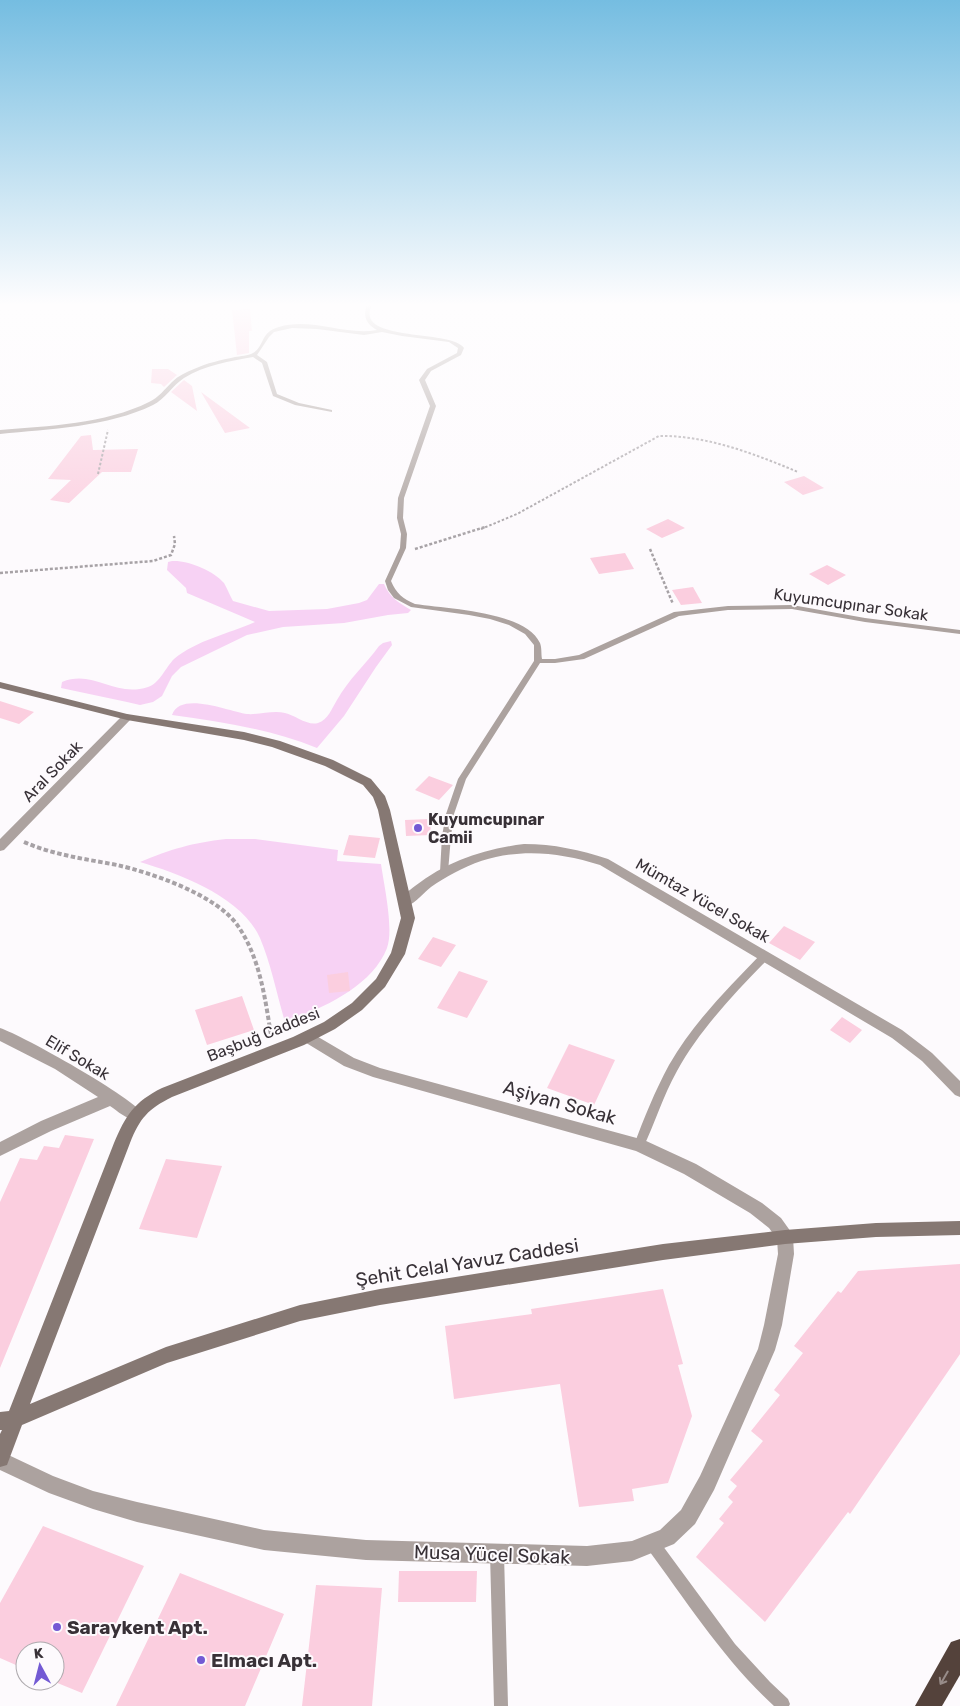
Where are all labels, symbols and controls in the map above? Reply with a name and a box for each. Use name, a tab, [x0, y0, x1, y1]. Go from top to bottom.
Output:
street label: Kuyumcupınar Sokak	[772, 584, 930, 625]
street label: Aral Sokak	[19, 736, 87, 806]
place label: Kuyumcupınar Camii	[428, 810, 545, 847]
marker: Kuyumcupınar Camii	[412, 822, 424, 834]
street label: Mümtaz Yücel Sokak	[632, 854, 774, 947]
street label: Başbuğ Caddesi	[204, 1003, 322, 1066]
street label: Elif Sokak	[42, 1031, 114, 1084]
street label: Aşiyan Sokak	[501, 1075, 619, 1130]
street label: Şehit Celal Yavuz Caddesi	[354, 1233, 580, 1291]
street label: Musa Yücel Sokak	[413, 1540, 571, 1569]
place label: Saraykent Apt.	[67, 1616, 208, 1639]
marker: Saraykent Apt.	[51, 1621, 63, 1633]
north arrow	[15, 1641, 65, 1691]
text: K	[33, 1645, 45, 1663]
place label: Elmacı Apt.	[211, 1649, 317, 1672]
marker: Elmacı Apt.	[195, 1654, 207, 1666]
one-way arrow	[939, 1671, 949, 1686]

